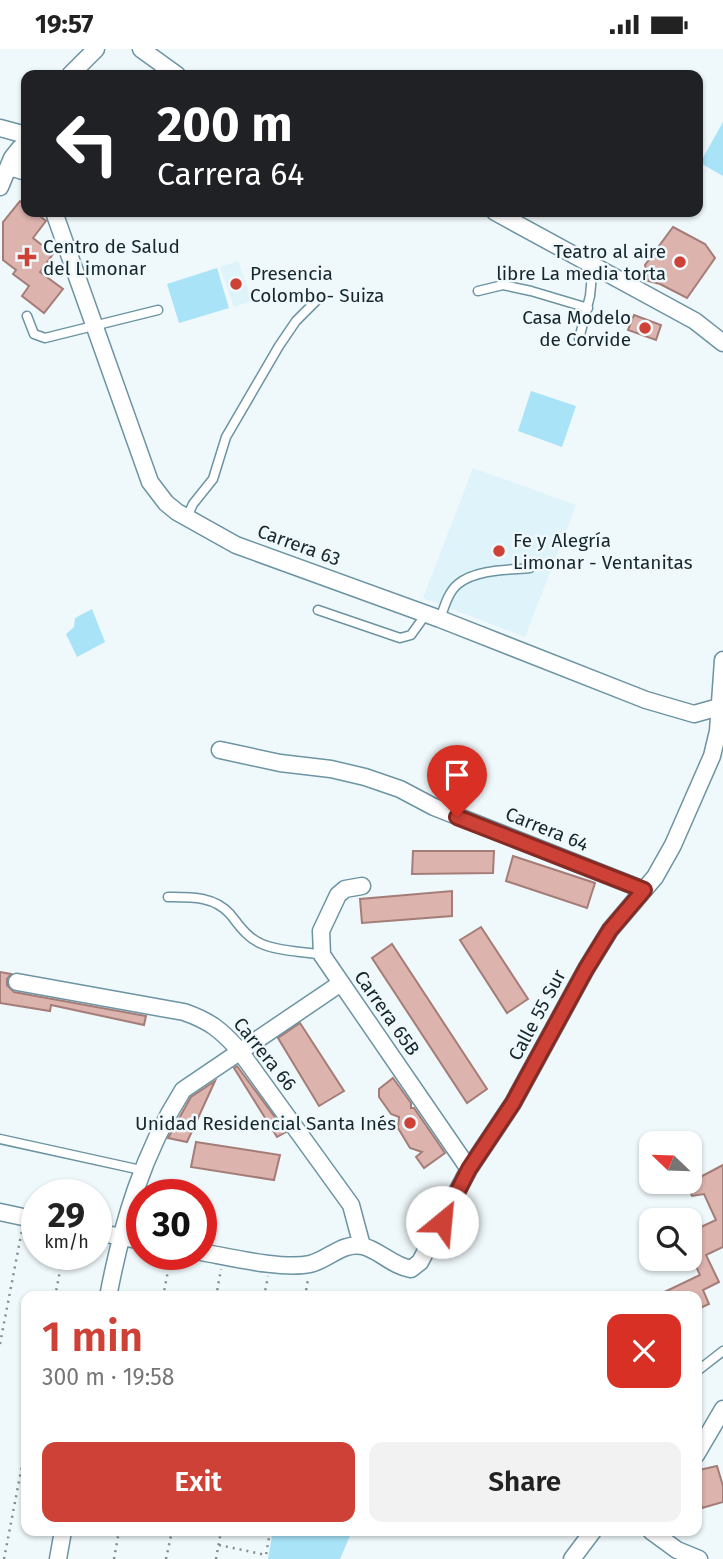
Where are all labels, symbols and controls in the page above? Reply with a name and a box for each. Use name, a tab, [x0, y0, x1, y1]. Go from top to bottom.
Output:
text: 19:57	[35, 9, 93, 40]
text: 200 m	[157, 95, 293, 154]
icon: left	[42, 98, 133, 189]
text: Carrera 64	[157, 155, 304, 193]
place label: Centro de Salud del Limonar	[43, 235, 180, 280]
place label: Teatro al aire libre La media torta	[496, 240, 666, 285]
marker: Centro de Salud del Limonar	[17, 247, 37, 267]
marker: Teatro al aire libre La media torta	[672, 254, 688, 270]
place label: Presencia Colombo- Suiza	[250, 262, 384, 307]
marker: Presencia Colombo- Suiza	[228, 276, 244, 292]
place label: Casa Modelo de Corvide	[522, 306, 631, 351]
marker: Casa Modelo de Corvide	[637, 320, 653, 336]
street label: Carrera 63	[254, 519, 344, 571]
place label: Fe y Alegría Limonar - Ventanitas	[513, 529, 693, 574]
marker: Fe y Alegría Limonar - Ventanitas	[491, 543, 507, 559]
pin	[427, 745, 487, 817]
icon: arrive	[438, 756, 476, 794]
street label: Carrera 64	[502, 802, 592, 856]
street label: Calle 55 Sur	[503, 965, 571, 1064]
street label: Carrera 65B	[349, 966, 425, 1060]
street label: Carrera 66	[229, 1013, 301, 1095]
place label: Unidad Residencial Santa Inés	[135, 1112, 396, 1135]
marker: Unidad Residencial Santa Inés	[402, 1115, 418, 1131]
north arrow	[639, 1131, 702, 1193]
map controls	[639, 1131, 702, 1271]
speed limit sign: 30	[126, 1179, 217, 1270]
position arrow	[405, 1185, 479, 1259]
text: 29	[48, 1194, 85, 1236]
button: search	[639, 1208, 702, 1271]
text: km/h	[44, 1231, 89, 1253]
text: 1 min	[42, 1312, 143, 1362]
button: close	[607, 1314, 681, 1388]
text: 300 m · 19:58	[42, 1363, 175, 1391]
button: Exit	[42, 1442, 355, 1522]
button: Share	[369, 1442, 681, 1522]

